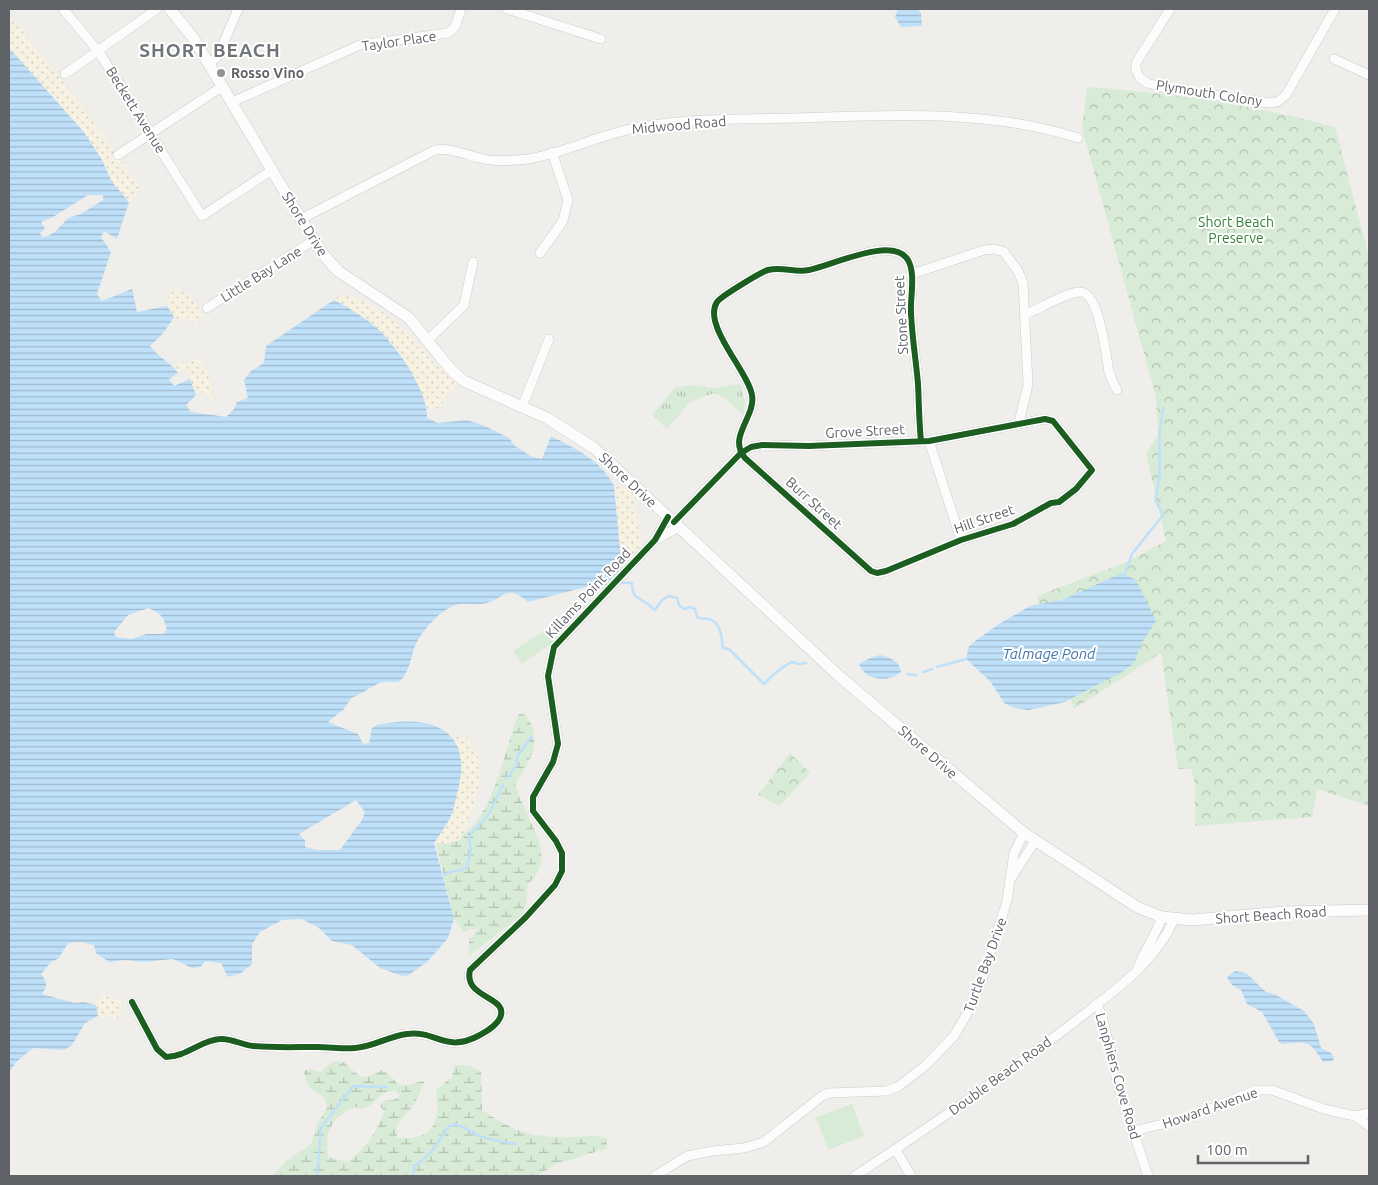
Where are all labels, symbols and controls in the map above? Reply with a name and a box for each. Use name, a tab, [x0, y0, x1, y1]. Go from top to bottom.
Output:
street label: Taylor Place	[361, 28, 437, 54]
district label: SHORT BEACH	[139, 39, 281, 61]
street label: Beckett Avenue	[103, 64, 169, 156]
place label: Rosso Vino	[231, 65, 304, 81]
marker: Rosso Vino	[215, 67, 227, 79]
street label: Plymouth Colony	[1155, 77, 1263, 109]
street label: Midwood Road	[631, 113, 727, 137]
street label: Shore Drive	[279, 189, 331, 259]
park label: Short Beach Preserve	[1198, 214, 1274, 246]
street label: Little Bay Lane	[218, 243, 304, 305]
street label: Stone Street	[891, 275, 911, 355]
street label: Grove Street	[825, 421, 906, 441]
street label: Shore Drive	[596, 449, 660, 511]
street label: Burr Street	[783, 474, 846, 533]
street label: Hill Street	[952, 501, 1017, 537]
street label: Killams Point Road	[542, 545, 634, 641]
water label: Talmage Pond	[1003, 645, 1096, 662]
street label: Shore Drive	[895, 722, 961, 782]
street label: Short Beach Road	[1215, 903, 1327, 927]
street label: Turtle Bay Drive	[960, 915, 1010, 1015]
street label: Lanphiers Cove Road	[1092, 1011, 1144, 1141]
street label: Double Beach Road	[946, 1033, 1054, 1119]
street label: Howard Avenue	[1160, 1084, 1260, 1132]
scale bar	[1198, 1132, 1308, 1164]
text: 100 m	[1206, 1141, 1248, 1158]

